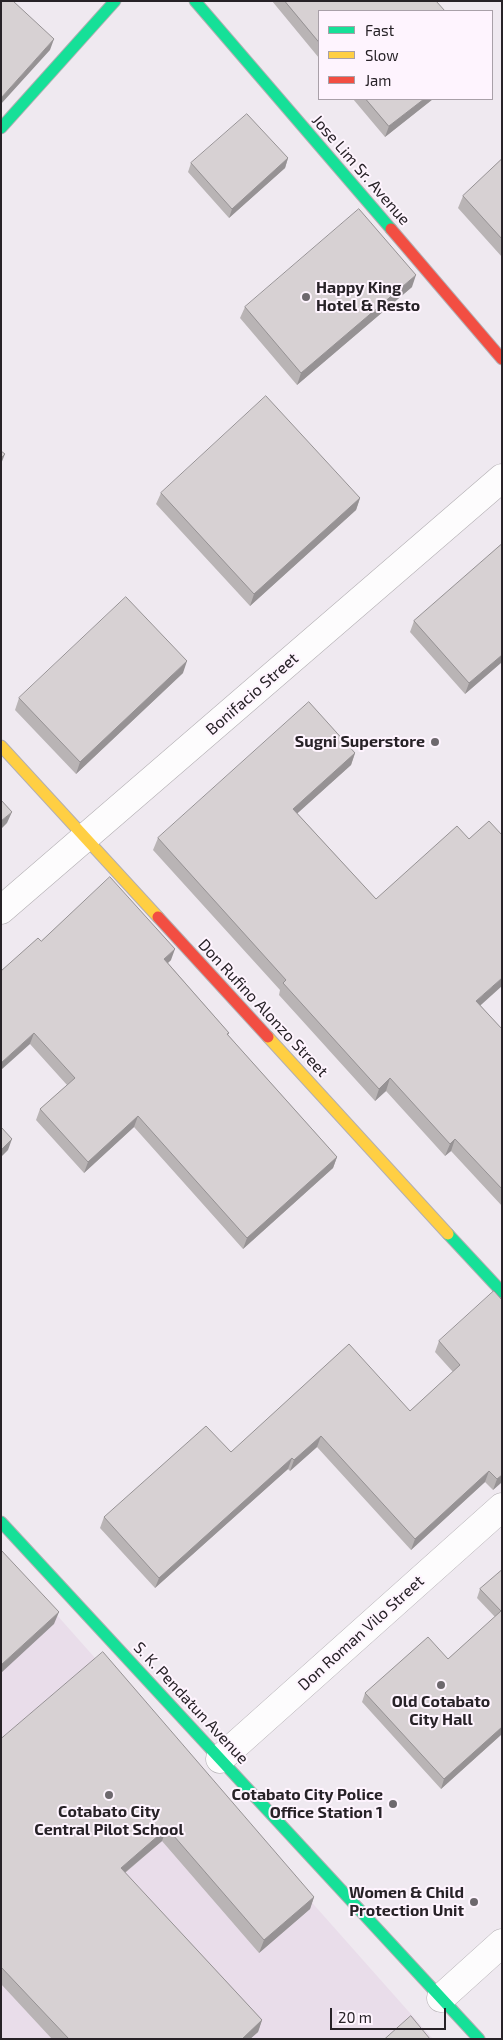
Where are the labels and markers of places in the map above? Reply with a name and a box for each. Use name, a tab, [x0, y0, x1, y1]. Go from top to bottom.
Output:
place label: Happy King Hotel & Resto	[316, 278, 420, 316]
marker: Happy King Hotel & Resto	[300, 291, 312, 303]
place label: Sugni Superstore	[295, 732, 425, 752]
marker: Sugni Superstore	[429, 736, 441, 748]
marker: Old Cotabato City Hall	[435, 1679, 447, 1691]
place label: Old Cotabato City Hall	[392, 1692, 490, 1730]
place label: Cotabato City Police Office Station 1	[232, 1785, 383, 1823]
marker: Cotabato City Central Pilot School	[103, 1789, 115, 1801]
marker: Cotabato City Police Office Station 1	[387, 1798, 399, 1810]
place label: Cotabato City Central Pilot School	[34, 1802, 184, 1840]
place label: Women & Child Protection Unit	[349, 1883, 464, 1921]
marker: Women & Child Protection Unit	[468, 1896, 480, 1908]

